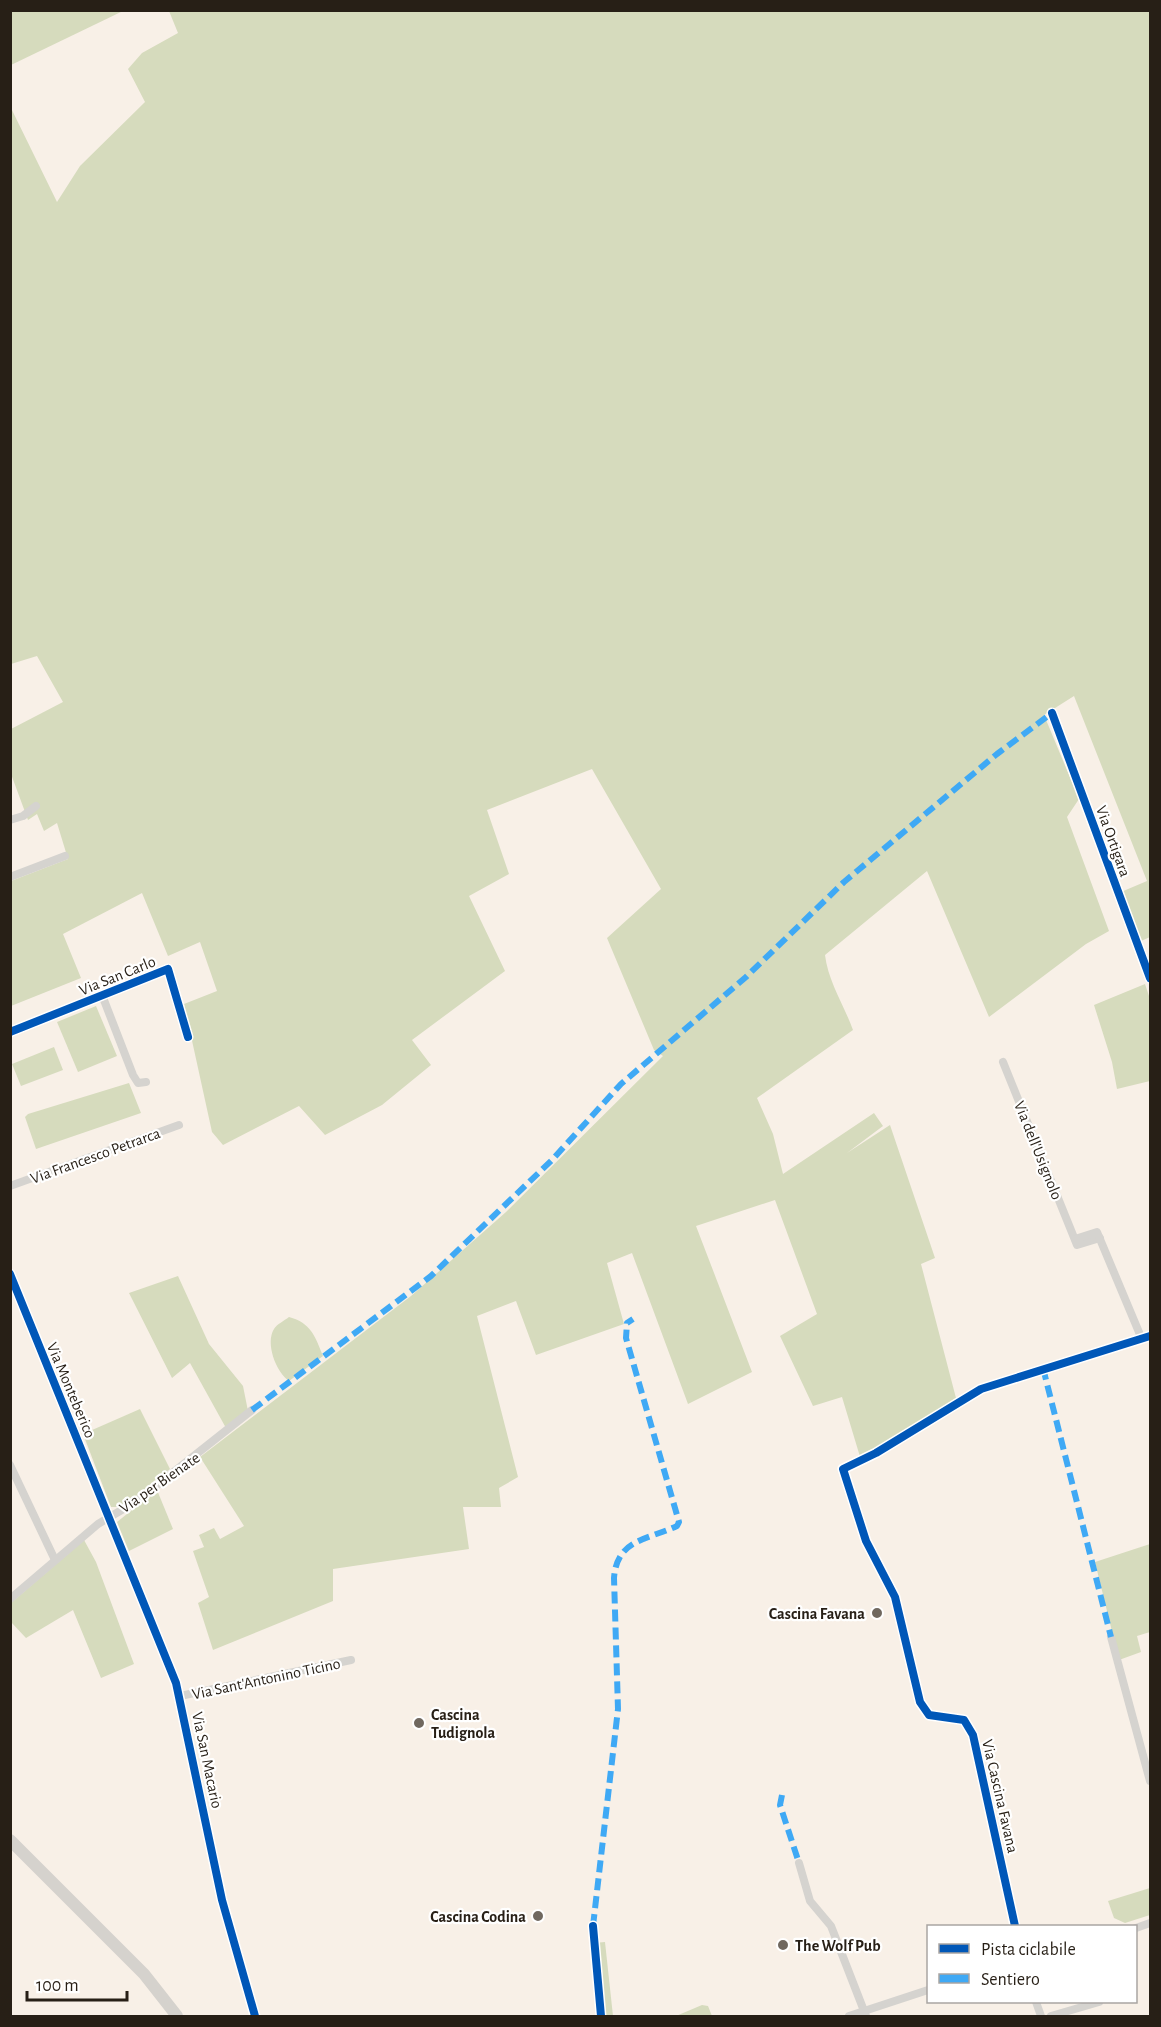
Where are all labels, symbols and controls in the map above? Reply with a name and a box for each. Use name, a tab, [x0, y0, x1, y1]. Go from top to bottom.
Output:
street label: Via Ortigara	[1093, 804, 1133, 879]
street label: Via San Carlo	[77, 953, 158, 998]
street label: Via dell'Usignolo	[1011, 1099, 1065, 1202]
street label: Via Francesco Petrarca	[28, 1125, 162, 1187]
street label: Via Monteberico	[44, 1340, 98, 1441]
street label: Via per Bienate	[116, 1449, 203, 1516]
place label: Cascina Favana	[769, 1606, 865, 1622]
marker: Cascina Favana	[870, 1606, 884, 1620]
street label: Via Sant'Antonino Ticino	[190, 1655, 342, 1703]
place label: Cascina Tudignola	[431, 1707, 495, 1741]
street label: Via San Macario	[189, 1710, 225, 1810]
marker: Cascina Tudignola	[412, 1716, 426, 1730]
street label: Via Cascina Favana	[979, 1738, 1021, 1855]
place label: Cascina Codina	[430, 1909, 526, 1925]
marker: Cascina Codina	[531, 1909, 545, 1923]
legend	[927, 1925, 1137, 2003]
marker: The Wolf Pub	[776, 1938, 790, 1952]
place label: The Wolf Pub	[795, 1938, 881, 1954]
text: Pista ciclabile	[981, 1941, 1076, 1959]
scale bar	[27, 1964, 128, 2002]
text: Sentiero	[981, 1971, 1040, 1989]
text: 100 m	[36, 1977, 79, 1995]

